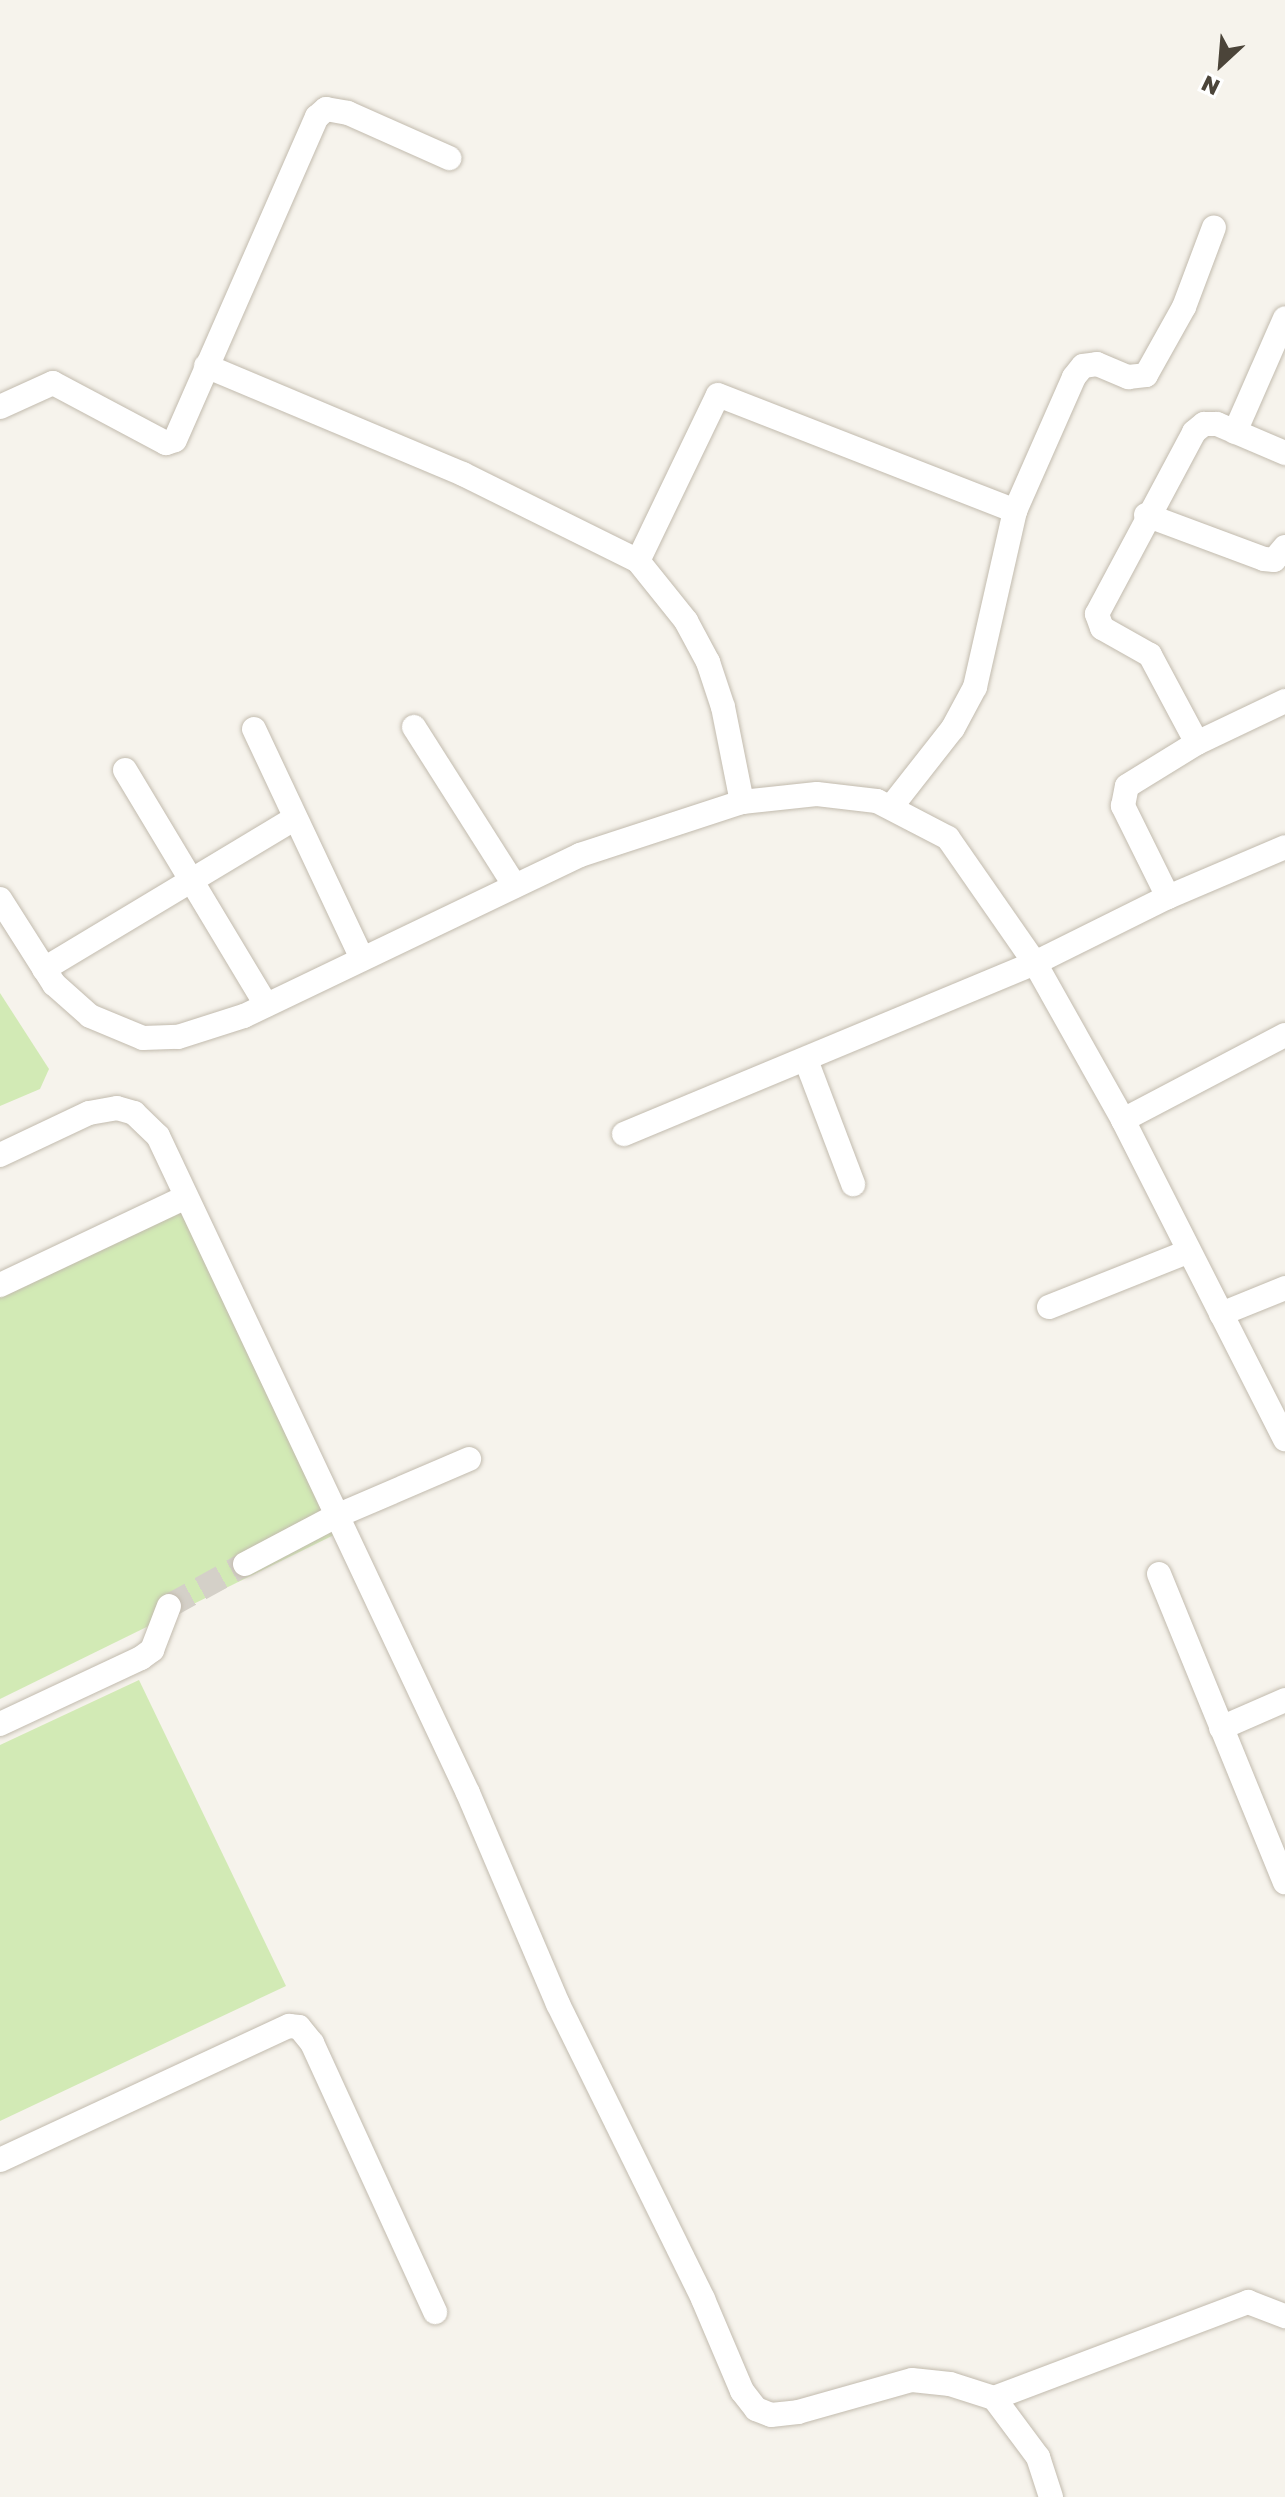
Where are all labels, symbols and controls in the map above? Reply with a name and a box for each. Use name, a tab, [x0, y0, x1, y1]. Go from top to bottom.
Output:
north arrow	[1181, 24, 1261, 104]
text: N	[1197, 70, 1224, 102]

